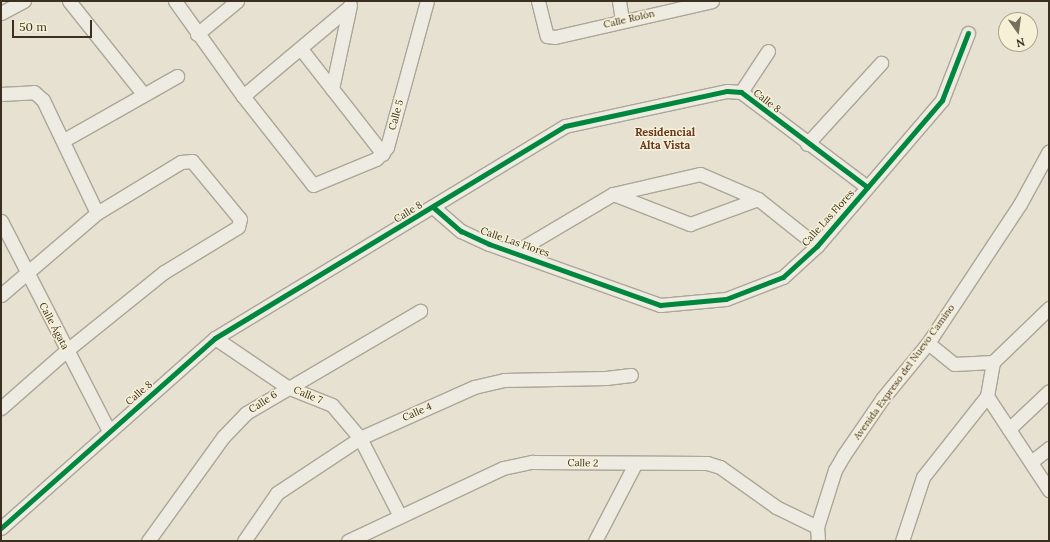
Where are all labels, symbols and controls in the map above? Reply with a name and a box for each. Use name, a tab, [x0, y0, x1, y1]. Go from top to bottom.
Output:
street label: Calle Rolón	[602, 7, 656, 31]
scale bar	[14, 12, 94, 38]
north arrow	[998, 12, 1038, 52]
text: 50 m	[19, 19, 47, 34]
text: N	[1015, 35, 1026, 50]
street label: Calle 8	[751, 87, 783, 115]
street label: Calle 5	[386, 98, 406, 132]
district label: Residencial Alta Vista	[635, 126, 695, 152]
street label: Calle Las Flores	[799, 187, 857, 249]
street label: Calle 8	[392, 199, 424, 225]
street label: Calle Las Flores	[479, 225, 551, 259]
street label: Calle Ágata	[37, 300, 71, 352]
street label: Avenida Expreso del Nuevo Camino	[851, 302, 957, 442]
street label: Calle 8	[123, 378, 155, 408]
street label: Calle 7	[292, 384, 324, 406]
street label: Calle 6	[247, 388, 279, 416]
street label: Calle 4	[400, 400, 434, 424]
street label: Calle 2	[567, 457, 599, 469]

